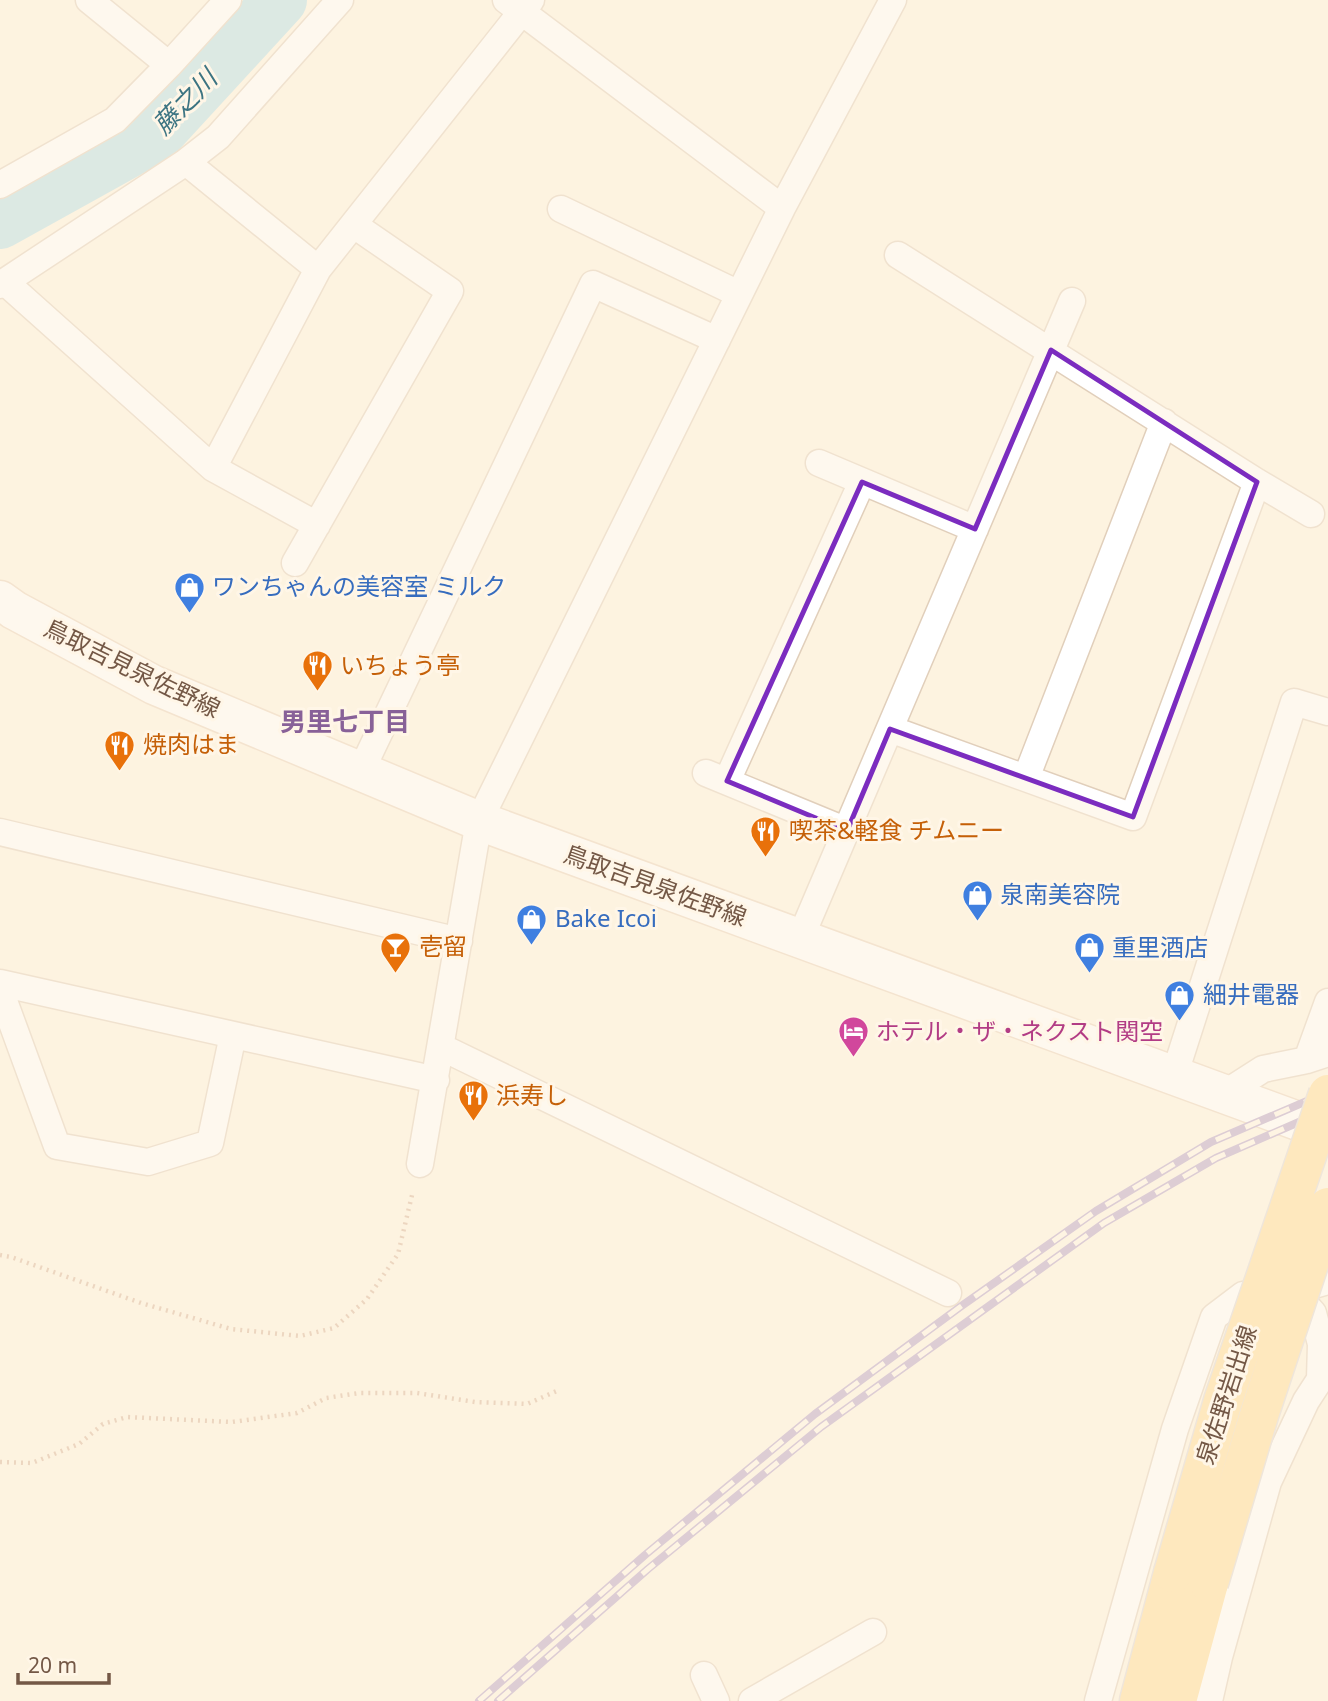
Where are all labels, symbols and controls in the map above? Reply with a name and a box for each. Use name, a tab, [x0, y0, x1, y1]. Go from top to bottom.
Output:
water label: 藤之川	[144, 59, 226, 142]
place label: ワンちゃんの美容室 ミルク	[212, 569, 506, 602]
shop icon: ワンちゃんの美容室 ミルク	[172, 570, 206, 614]
street label: 鳥取吉見泉佐野線	[39, 611, 226, 725]
place label: いちょう亭	[340, 648, 460, 681]
restaurant icon: いちょう亭	[300, 649, 334, 693]
district label: 男里七丁目	[280, 703, 410, 739]
place label: 焼肉はま	[143, 727, 239, 760]
restaurant icon: 焼肉はま	[103, 728, 137, 772]
place label: 喫茶&軽食 チムニー	[789, 813, 1004, 846]
restaurant icon: 喫茶&軽食 チムニー	[749, 814, 783, 858]
street label: 鳥取吉見泉佐野線	[560, 836, 751, 933]
place label: 泉南美容院	[1000, 877, 1120, 910]
shop icon: 泉南美容院	[960, 878, 994, 922]
place label: Bake Icoi	[555, 901, 657, 934]
shop icon: Bake Icoi	[515, 902, 549, 946]
place label: 壱留	[419, 929, 467, 962]
bar icon: 壱留	[379, 930, 413, 974]
place label: 重里酒店	[1112, 930, 1208, 963]
shop icon: 重里酒店	[1072, 931, 1106, 975]
place label: 細井電器	[1203, 977, 1299, 1010]
shop icon: 細井電器	[1163, 978, 1197, 1022]
place label: ホテル・ザ・ネクスト関空	[876, 1014, 1163, 1047]
hotel icon: ホテル・ザ・ネクスト関空	[836, 1015, 870, 1059]
place label: 浜寿し	[496, 1078, 568, 1111]
restaurant icon: 浜寿し	[456, 1079, 490, 1123]
street label: 泉佐野岩出線	[1188, 1321, 1264, 1468]
scale bar	[18, 1642, 108, 1686]
text: 20 m	[28, 1651, 77, 1679]

